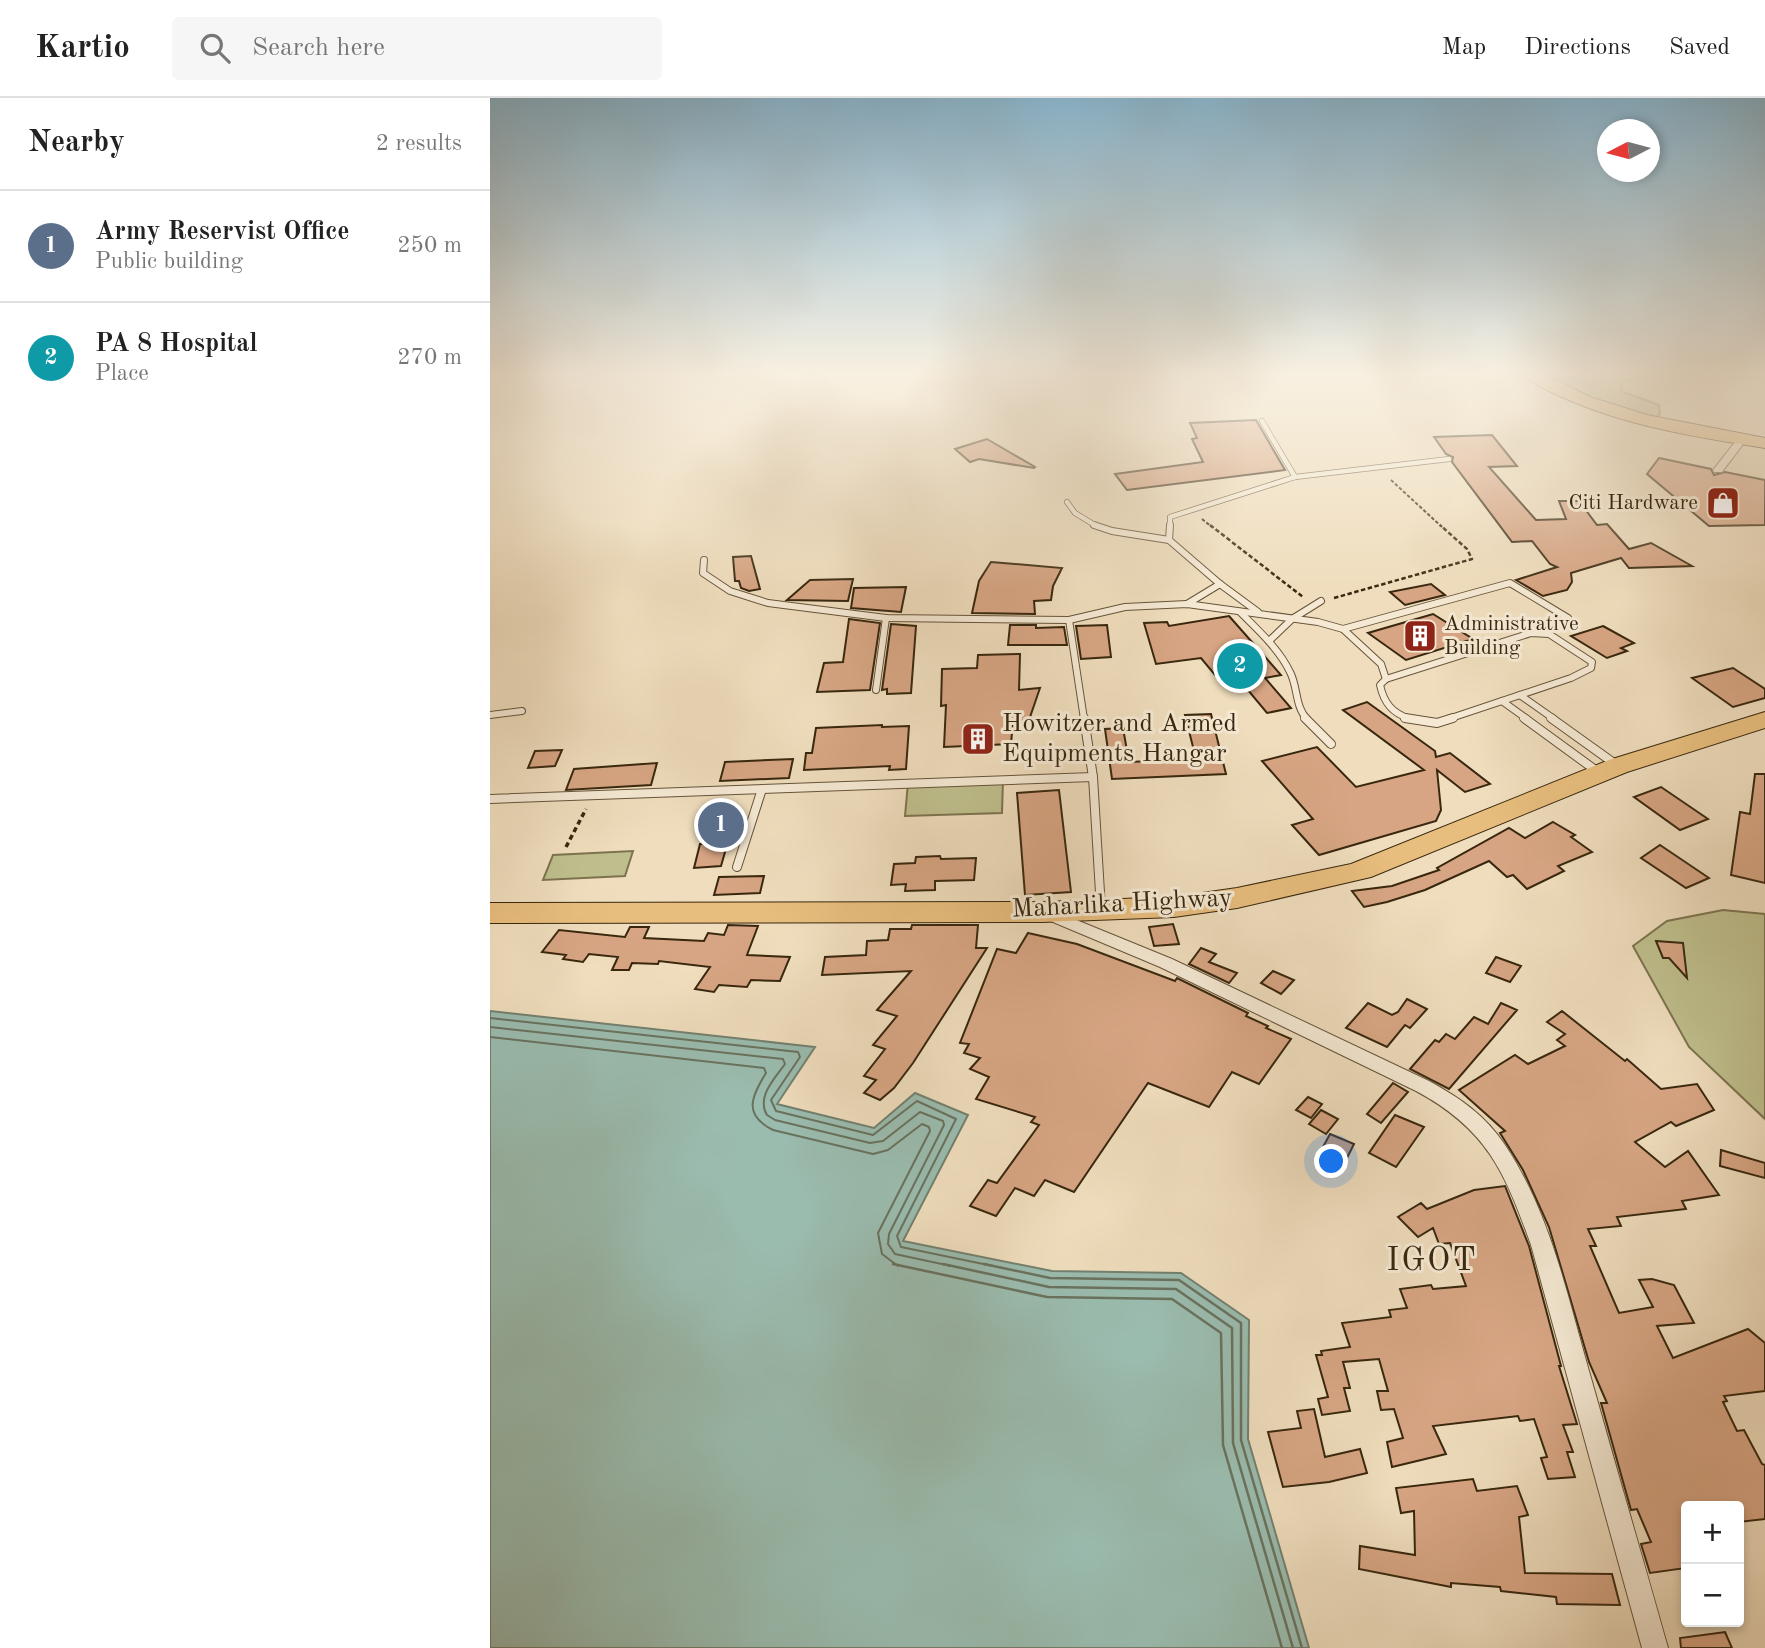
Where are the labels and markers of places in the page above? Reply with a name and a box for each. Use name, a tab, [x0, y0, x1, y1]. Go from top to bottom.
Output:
shop icon: Citi Hardware	[1704, 484, 1742, 522]
place label: Citi Hardware	[1569, 493, 1698, 514]
place label: Administrative Building	[1444, 614, 1579, 659]
building icon: Administrative Building	[1401, 617, 1439, 655]
pin: 2	[1217, 640, 1263, 692]
place label: Howitzer and Armed Equipments Hangar	[1002, 711, 1237, 767]
building icon: Howitzer and Armed Equipments Hangar	[959, 720, 997, 758]
pin: 1	[698, 799, 744, 851]

